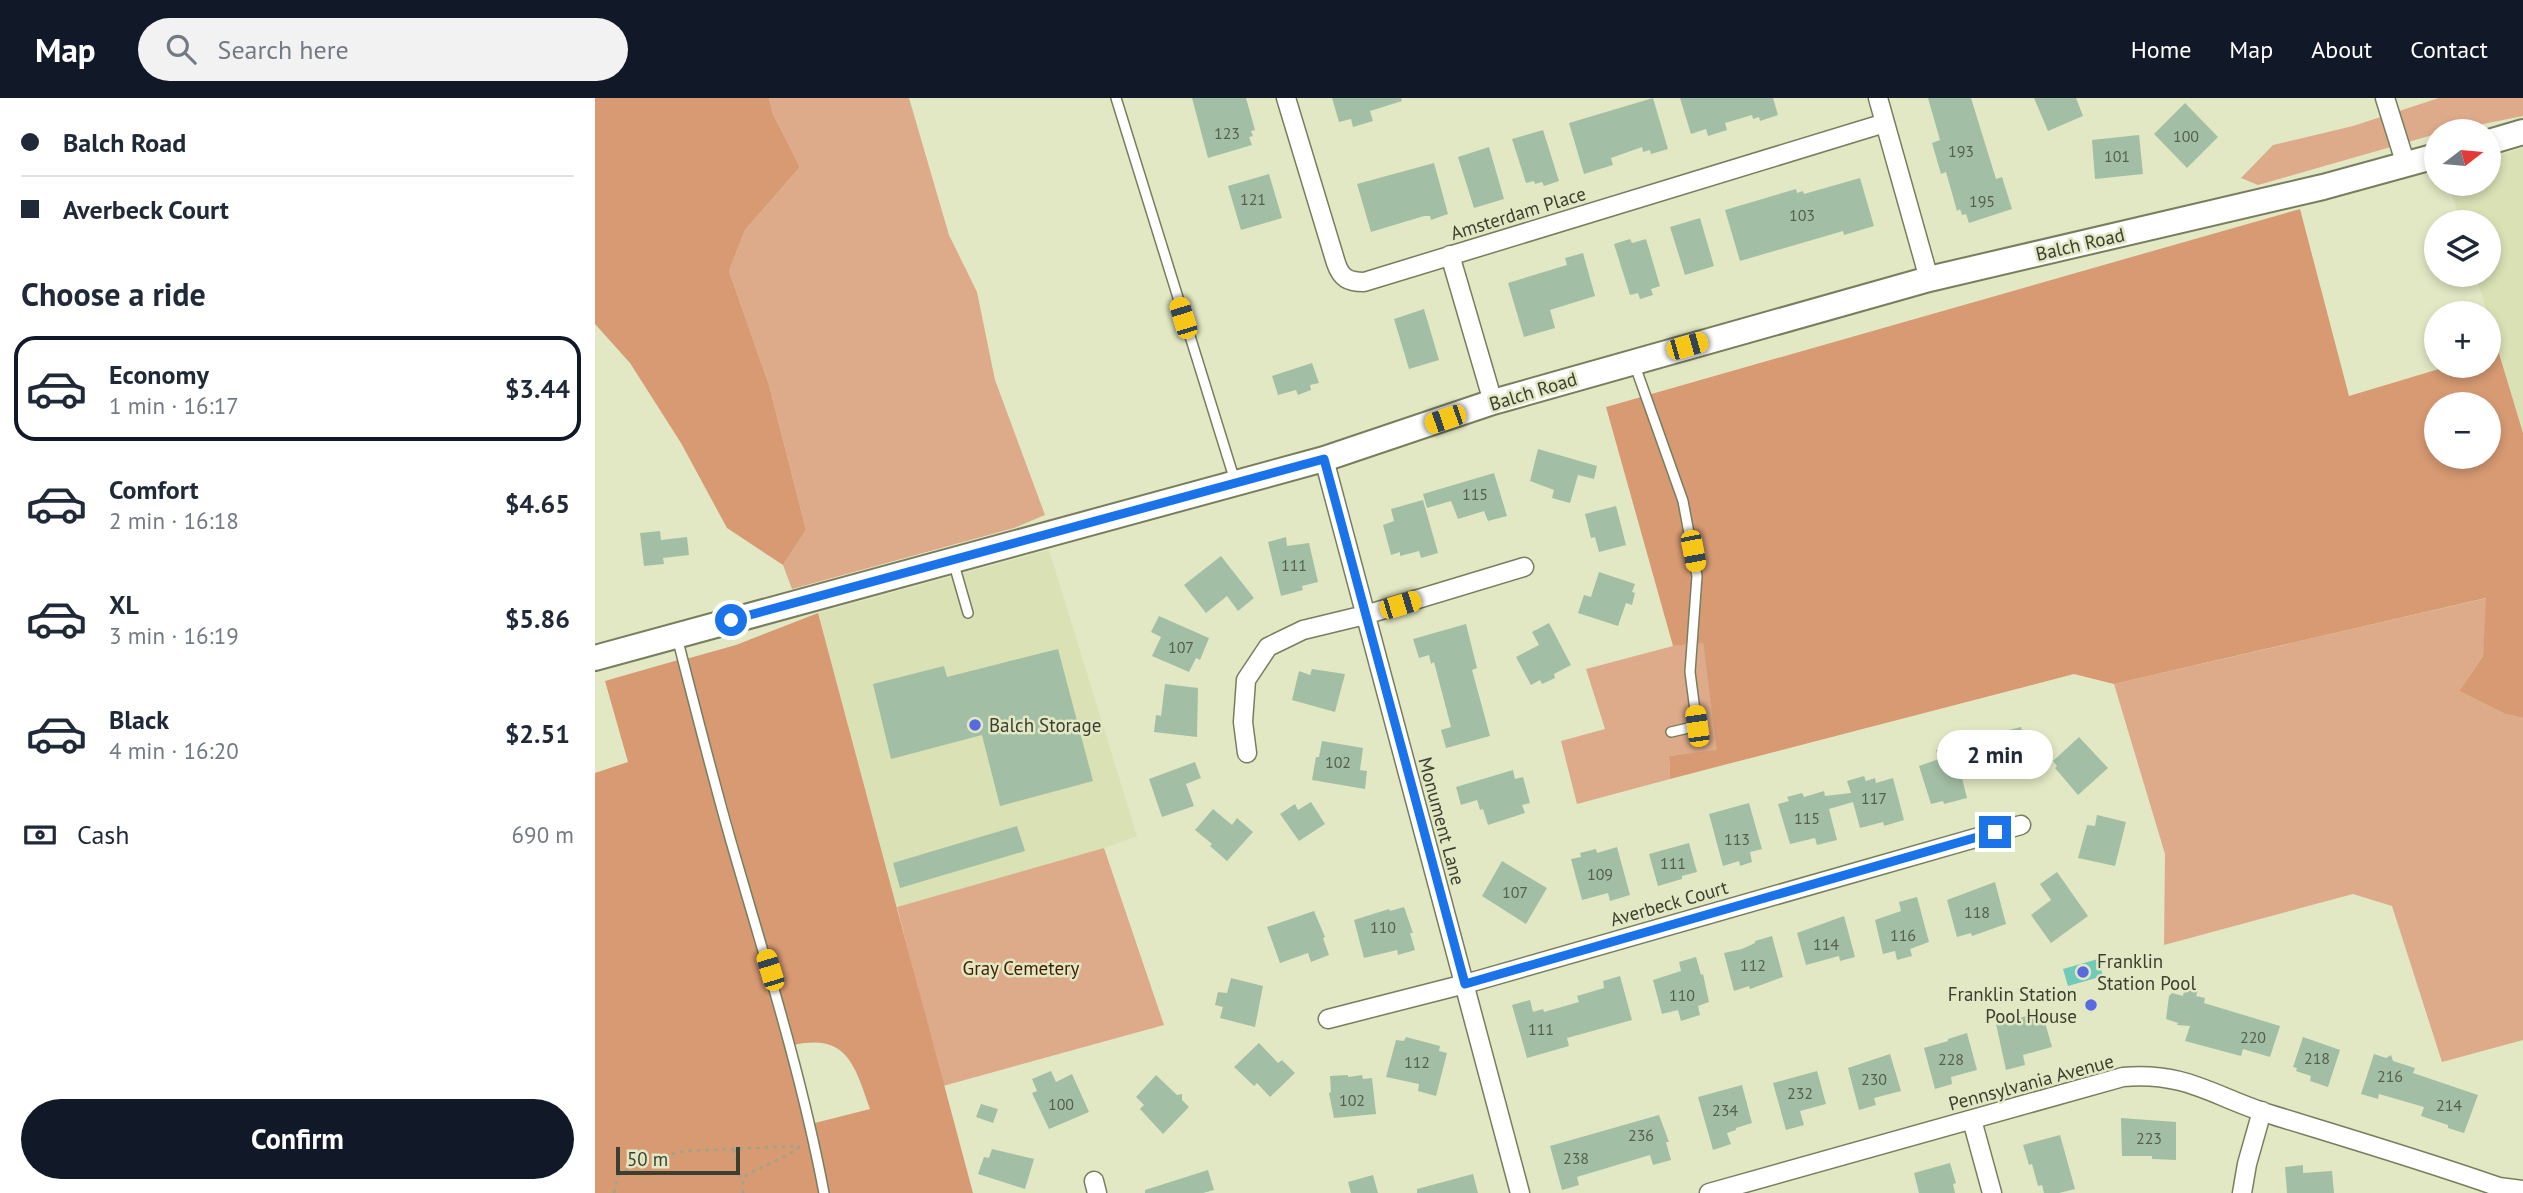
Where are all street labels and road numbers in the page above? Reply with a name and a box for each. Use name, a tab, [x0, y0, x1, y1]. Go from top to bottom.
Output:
street label: Amsterdam Place	[1447, 181, 1589, 245]
street label: Balch Road	[2033, 222, 2127, 266]
street label: Balch Road	[1486, 366, 1580, 416]
street label: Monument Lane	[1413, 754, 1471, 888]
street label: Averbeck Court	[1607, 875, 1731, 931]
street label: Pennsylvania Avenue	[1946, 1048, 2116, 1116]

